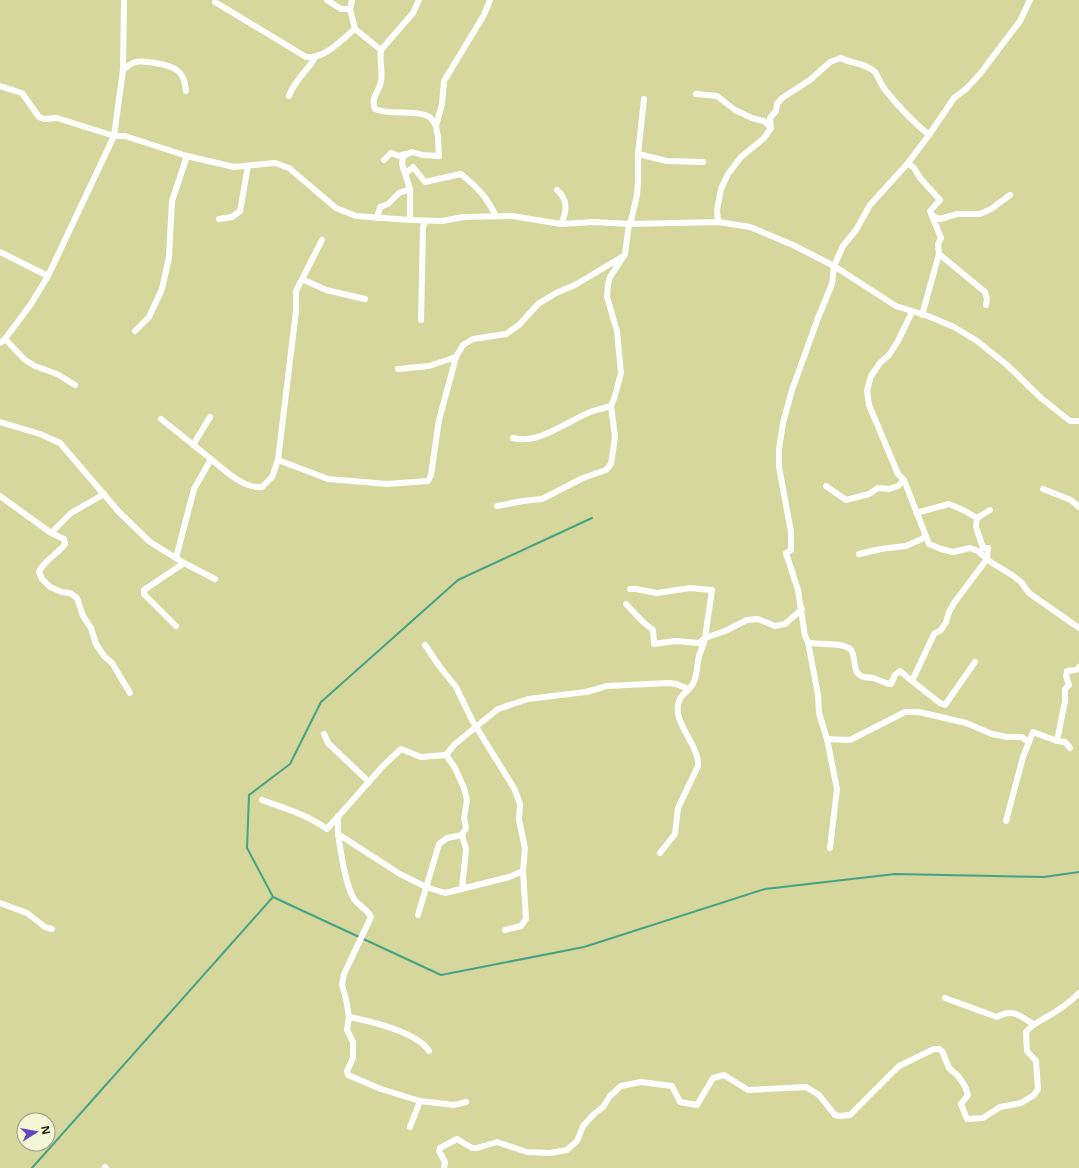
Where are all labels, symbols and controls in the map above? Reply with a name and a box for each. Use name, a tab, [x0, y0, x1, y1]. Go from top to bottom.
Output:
north arrow	[16, 1112, 56, 1152]
text: N	[38, 1124, 55, 1136]

